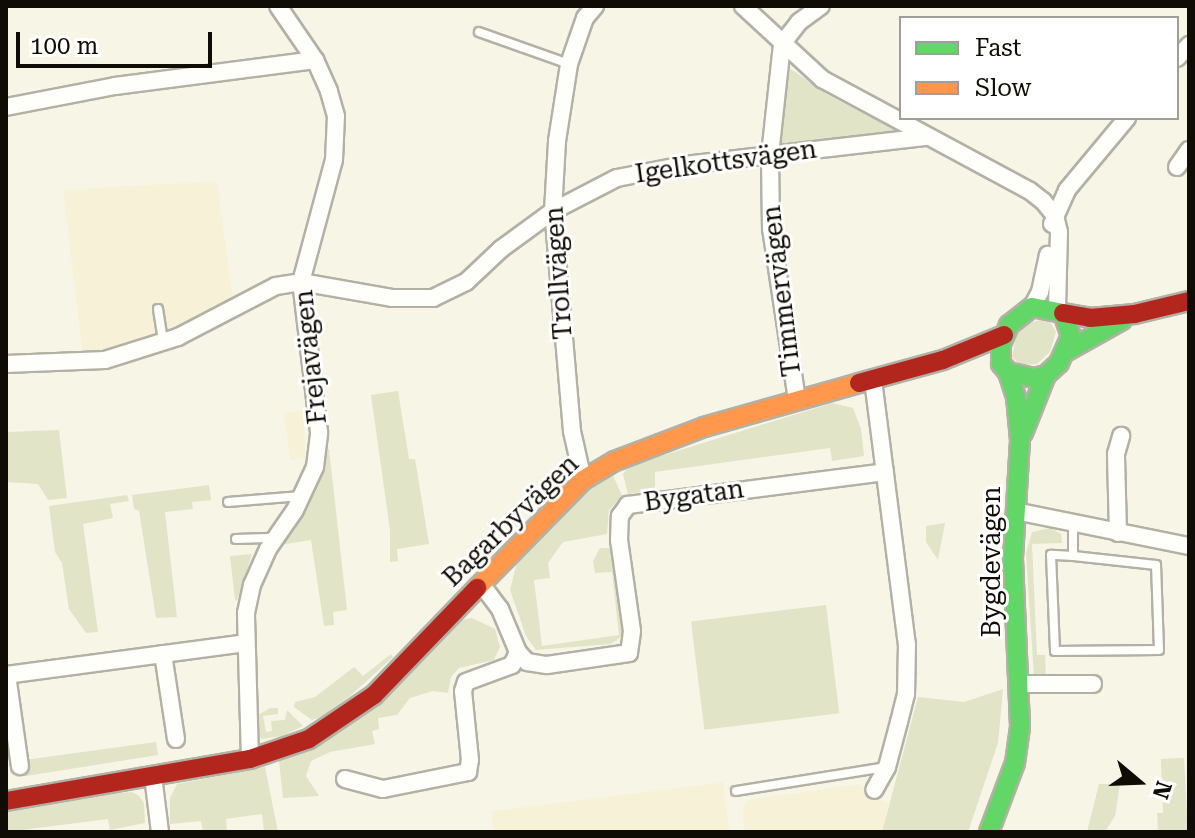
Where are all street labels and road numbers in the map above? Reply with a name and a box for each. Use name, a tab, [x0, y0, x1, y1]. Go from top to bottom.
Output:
street label: Igelkottsvägen	[633, 134, 819, 190]
street label: Timmervägen	[756, 204, 808, 378]
street label: Trollvägen	[539, 205, 579, 341]
street label: Frejavägen	[288, 288, 334, 426]
street label: Bagarbyvägen	[437, 448, 585, 594]
street label: Bygatan	[642, 474, 746, 518]
street label: Bygdevägen	[976, 487, 1008, 637]

